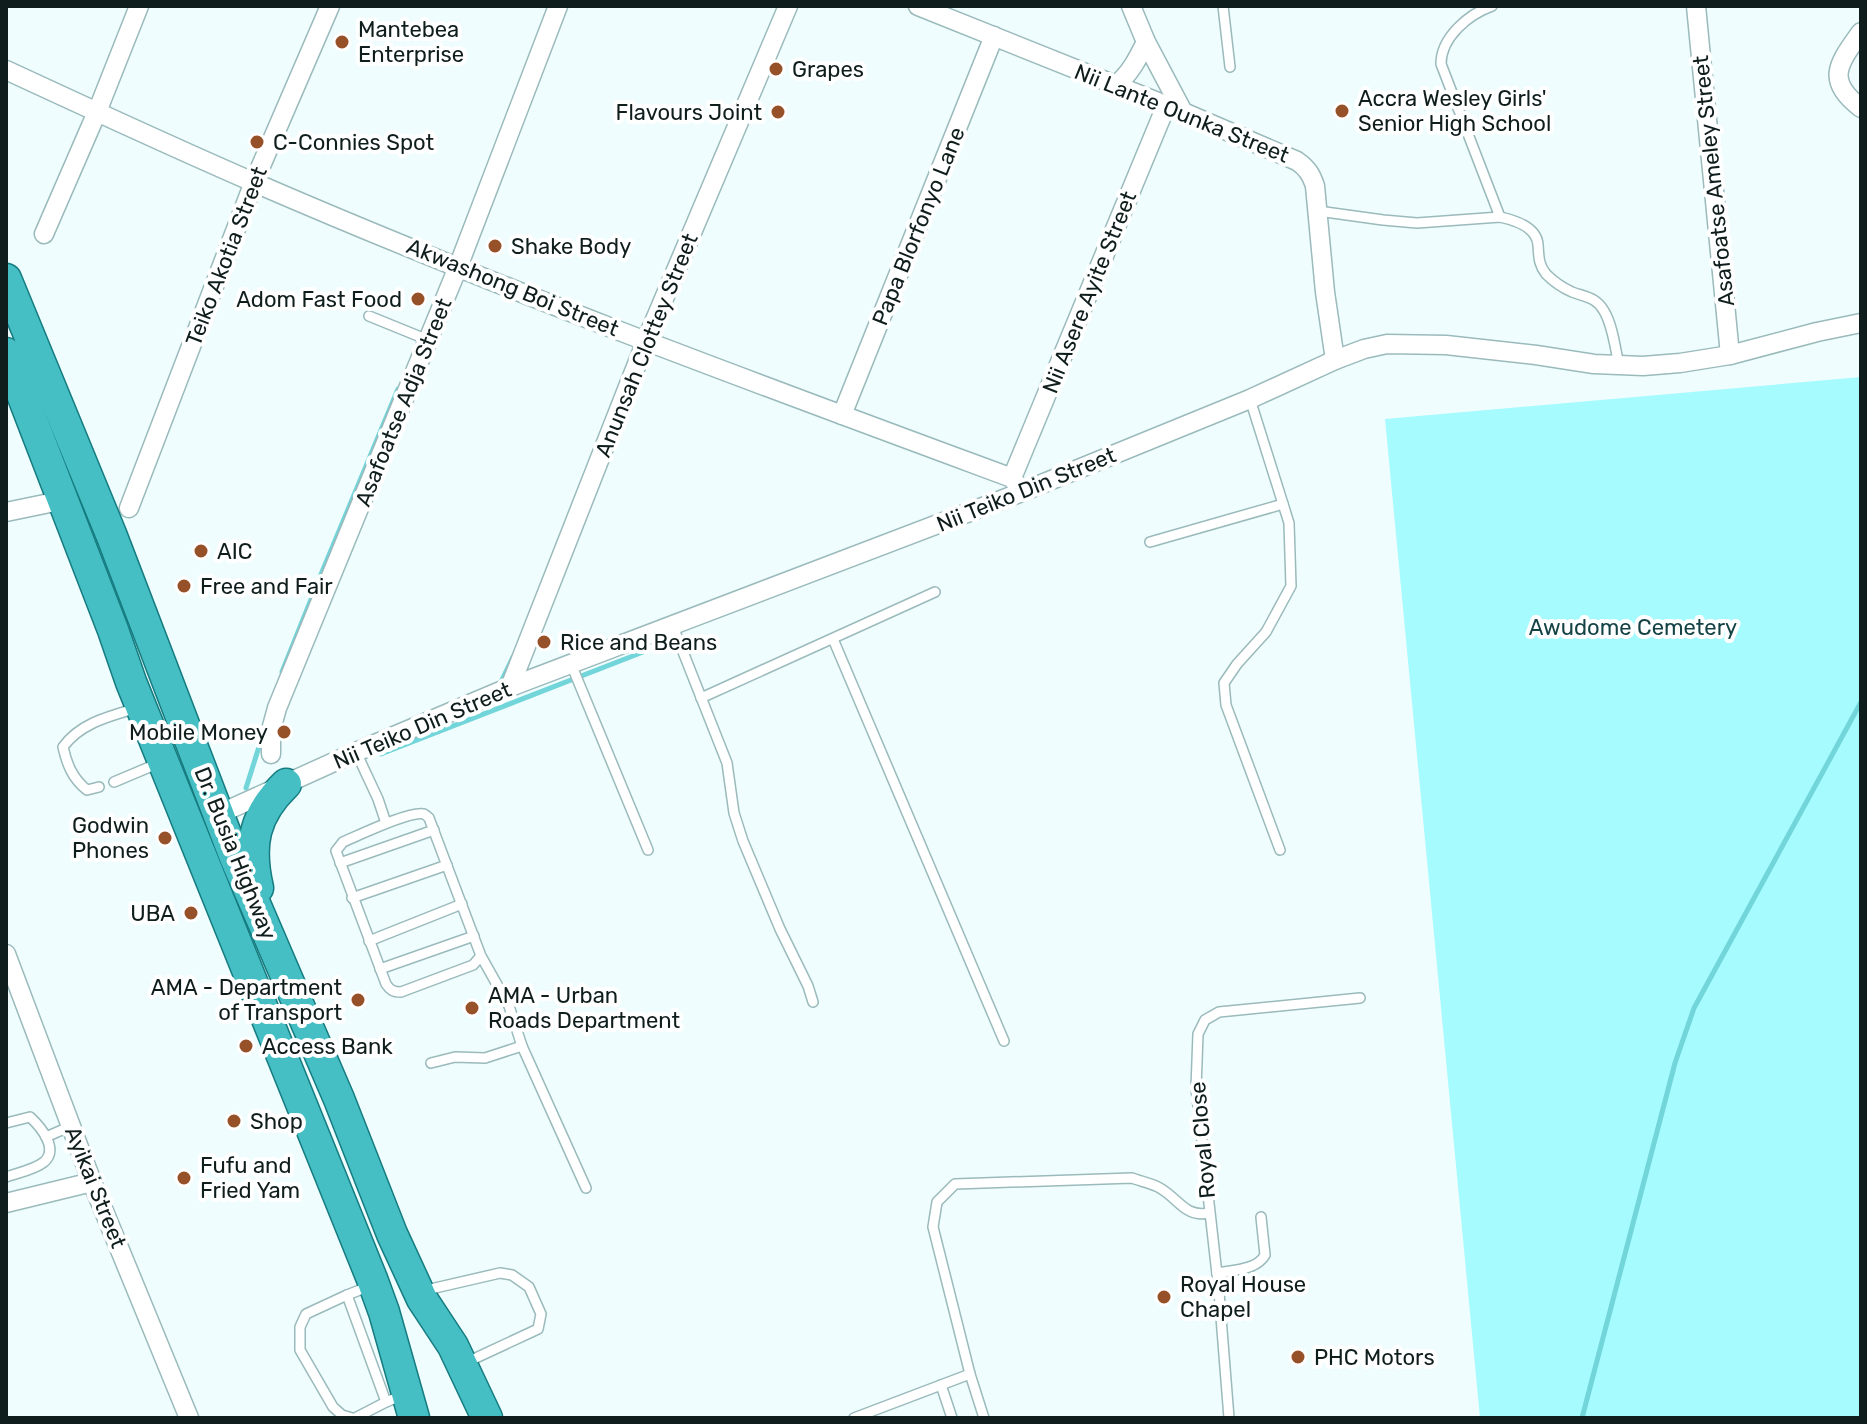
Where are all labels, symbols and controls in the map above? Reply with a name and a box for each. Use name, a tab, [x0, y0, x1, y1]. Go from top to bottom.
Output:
place label: Mantebea Enterprise	[358, 16, 464, 68]
marker: Mantebea Enterprise	[333, 33, 351, 51]
street label: Asafoatse Ameley Street	[1687, 54, 1740, 308]
place label: Grapes	[792, 56, 864, 83]
street label: Nii Lante Ounka Street	[1071, 58, 1293, 169]
marker: Grapes	[767, 60, 785, 78]
place label: Accra Wesley Girls' Senior High School	[1358, 85, 1551, 137]
place label: Flavours Joint	[616, 99, 762, 126]
marker: Accra Wesley Girls' Senior High School	[1333, 102, 1351, 120]
marker: Flavours Joint	[769, 103, 787, 121]
street label: Papa Blorfonyo Lane	[866, 123, 971, 329]
place label: C-Connies Spot	[273, 129, 435, 156]
marker: C-Connies Spot	[248, 133, 266, 151]
street label: Teiko Akotia Street	[180, 162, 273, 350]
street label: Nii Asere Ayite Street	[1037, 187, 1143, 397]
street label: Anunsah Clottey Street	[589, 229, 704, 461]
street label: Akwashong Boi Street	[403, 233, 623, 343]
place label: Shake Body	[511, 233, 631, 260]
marker: Shake Body	[486, 237, 504, 255]
place label: Adom Fast Food	[236, 286, 402, 313]
marker: Adom Fast Food	[409, 290, 427, 308]
street label: Asafoatse Adja Street	[349, 294, 458, 510]
street label: Nii Teiko Din Street	[933, 441, 1120, 538]
place label: AIC	[217, 538, 252, 565]
marker: AIC	[192, 542, 210, 560]
place label: Free and Fair	[200, 573, 333, 600]
marker: Free and Fair	[175, 577, 193, 595]
park label: Awudome Cemetery	[1529, 614, 1737, 641]
place label: Rice and Beans	[560, 629, 717, 656]
marker: Rice and Beans	[535, 633, 553, 651]
street label: Nii Teiko Din Street	[329, 676, 516, 775]
place label: Mobile Money	[129, 719, 268, 746]
marker: Mobile Money	[275, 723, 293, 741]
street label: Dr. Busia Highway	[189, 763, 283, 944]
place label: Godwin Phones	[72, 812, 149, 864]
marker: Godwin Phones	[156, 829, 174, 847]
place label: UBA	[130, 900, 175, 927]
marker: UBA	[182, 904, 200, 922]
place label: AMA - Department of Transport	[151, 974, 342, 1026]
place label: AMA - Urban Roads Department	[488, 982, 680, 1034]
marker: AMA - Department of Transport	[349, 991, 367, 1009]
marker: AMA - Urban Roads Department	[463, 999, 481, 1017]
place label: Access Bank	[262, 1033, 393, 1060]
marker: Access Bank	[237, 1037, 255, 1055]
street label: Royal Close	[1184, 1080, 1221, 1200]
place label: Shop	[250, 1108, 303, 1135]
marker: Shop	[225, 1112, 243, 1130]
street label: Ayikai Street	[59, 1122, 132, 1252]
place label: Fufu and Fried Yam	[200, 1152, 300, 1204]
marker: Fufu and Fried Yam	[175, 1169, 193, 1187]
place label: Royal House Chapel	[1180, 1271, 1306, 1323]
marker: Royal House Chapel	[1155, 1288, 1173, 1306]
place label: PHC Motors	[1314, 1344, 1435, 1371]
marker: PHC Motors	[1289, 1348, 1307, 1366]

